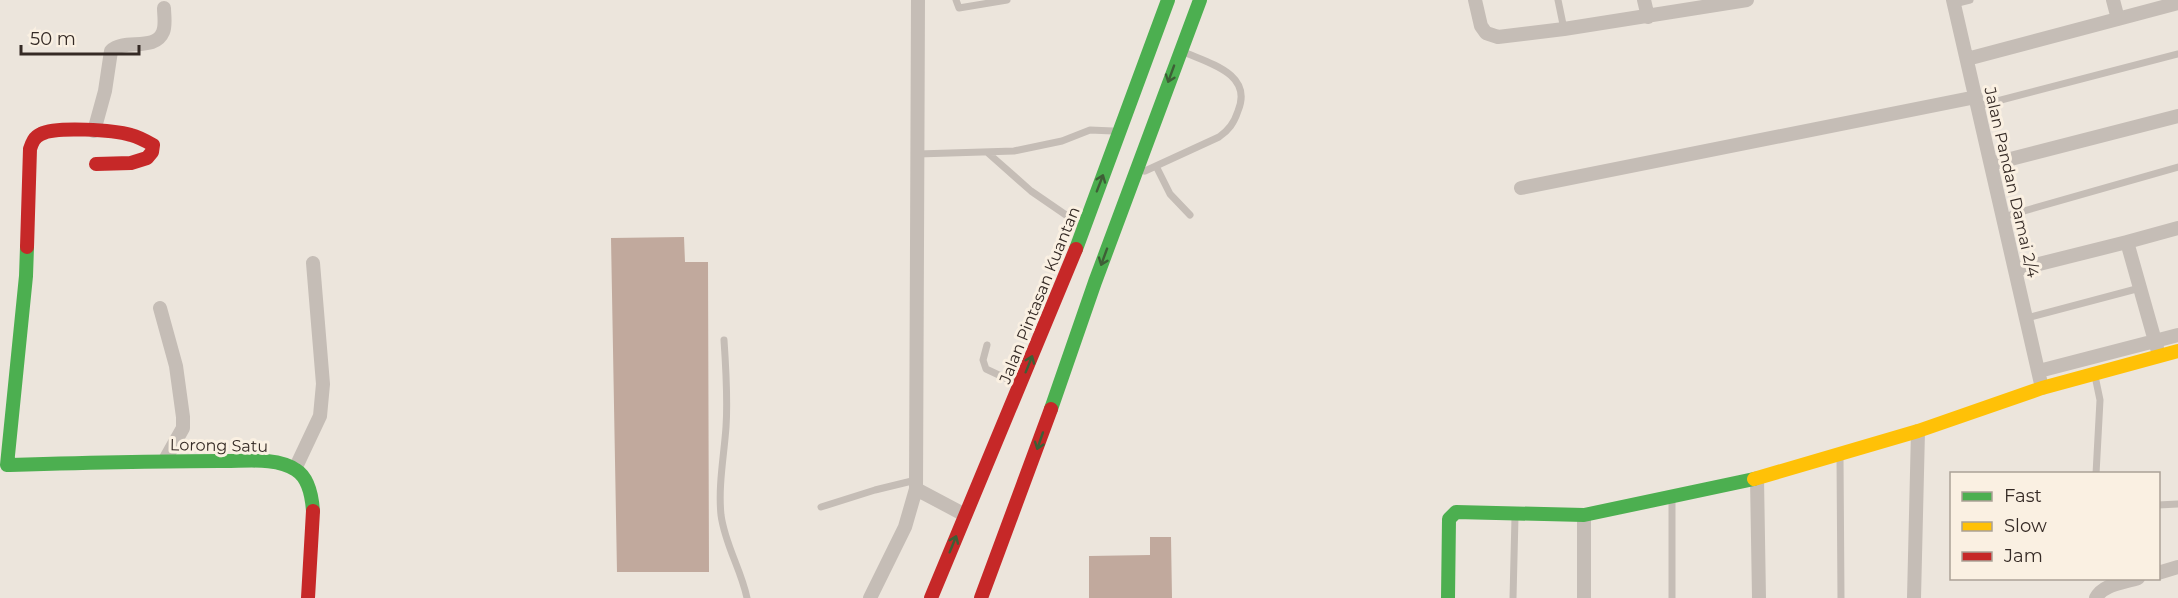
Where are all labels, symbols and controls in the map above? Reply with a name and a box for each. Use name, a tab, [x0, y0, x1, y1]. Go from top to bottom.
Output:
scale bar	[21, 18, 140, 56]
text: 50 m	[30, 28, 76, 50]
one-way arrow	[1165, 64, 1176, 83]
street label: Jalan Pandan Damai 2/4	[1980, 84, 2043, 280]
one-way arrow	[1096, 174, 1107, 193]
street label: Jalan Pintasan Kuantan	[995, 204, 1084, 387]
one-way arrow	[1098, 247, 1109, 266]
one-way arrow	[1024, 356, 1035, 374]
one-way arrow	[1034, 432, 1045, 451]
street label: Lorong Satu	[170, 435, 268, 456]
legend	[1950, 472, 2160, 580]
text: Fast	[2004, 485, 2042, 507]
text: Slow	[2004, 515, 2047, 537]
one-way arrow	[948, 535, 959, 554]
text: Jam	[2003, 545, 2043, 567]

